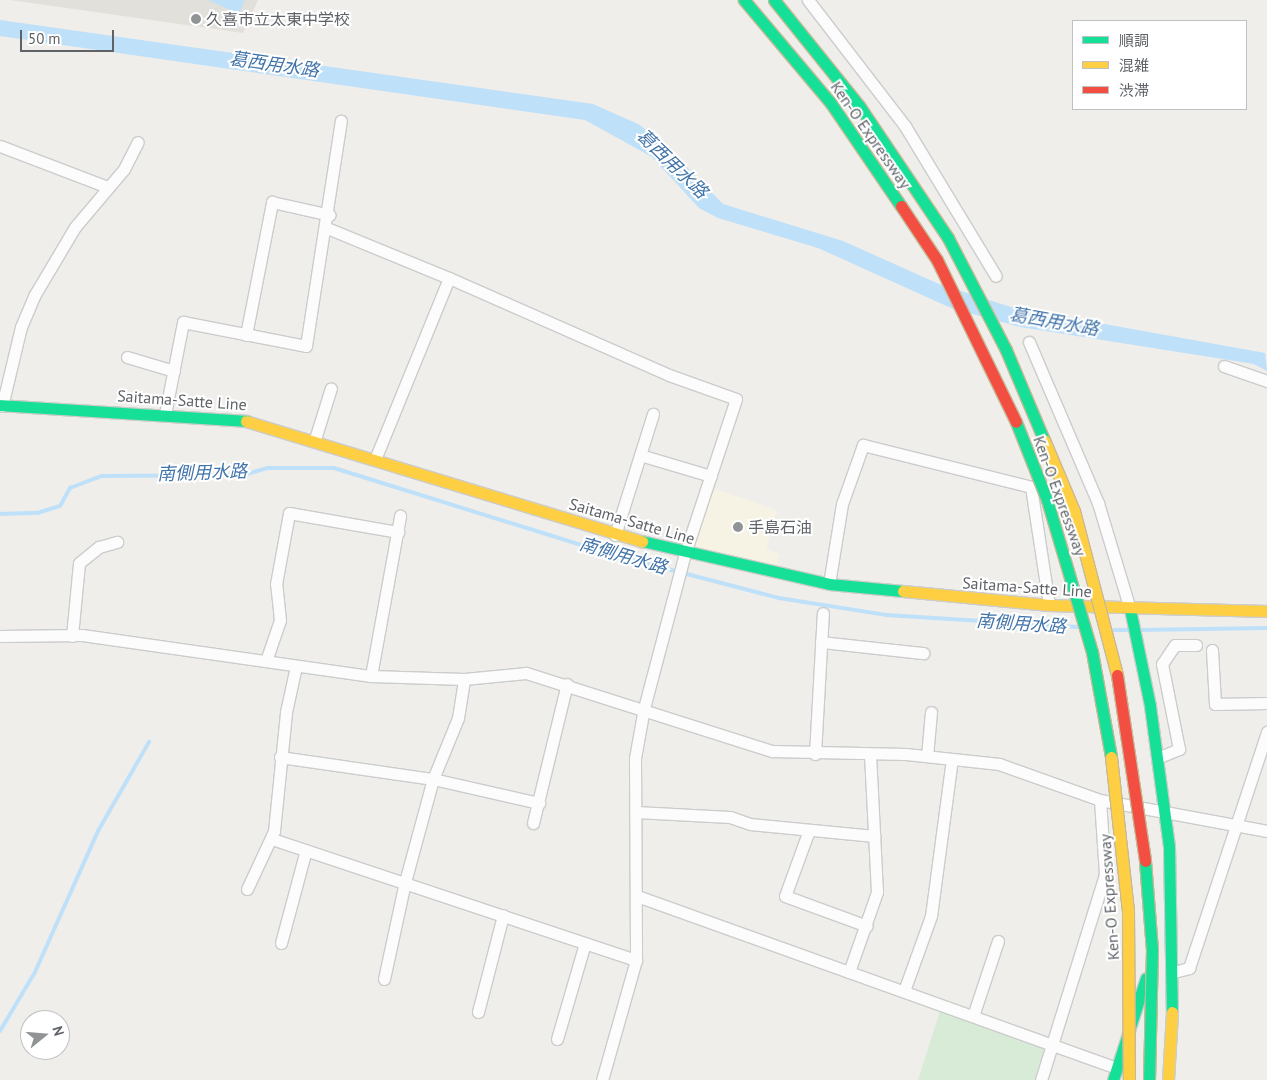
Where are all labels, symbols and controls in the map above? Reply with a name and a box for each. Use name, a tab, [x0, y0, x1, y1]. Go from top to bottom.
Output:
place label: 久喜市立太東中学校	[206, 9, 350, 29]
marker: 久喜市立太東中学校	[190, 13, 202, 25]
scale bar	[22, 20, 116, 52]
legend	[1072, 20, 1247, 110]
text: 50 m	[28, 29, 61, 48]
text: 順調	[1119, 31, 1149, 50]
water label: 葛西用水路	[228, 48, 320, 82]
text: 混雑	[1119, 56, 1149, 75]
street label: Ken-O Expressway	[827, 78, 915, 192]
text: 渋滞	[1119, 81, 1149, 100]
water label: 葛西用水路	[632, 125, 712, 203]
water label: 葛西用水路	[1008, 304, 1100, 340]
street label: Saitama-Satte Line	[117, 386, 247, 414]
street label: Ken-O Expressway	[1029, 433, 1091, 559]
water label: 南側用水路	[157, 461, 247, 485]
street label: Saitama-Satte Line	[567, 494, 697, 548]
place label: 手島石油	[748, 517, 812, 537]
marker: 手島石油	[732, 521, 744, 533]
water label: 南側用水路	[577, 533, 669, 579]
street label: Saitama-Satte Line	[962, 573, 1092, 601]
water label: 南側用水路	[975, 610, 1067, 638]
street label: Ken-O Expressway	[1095, 833, 1123, 961]
north arrow	[20, 1010, 70, 1060]
text: N	[48, 1024, 68, 1038]

